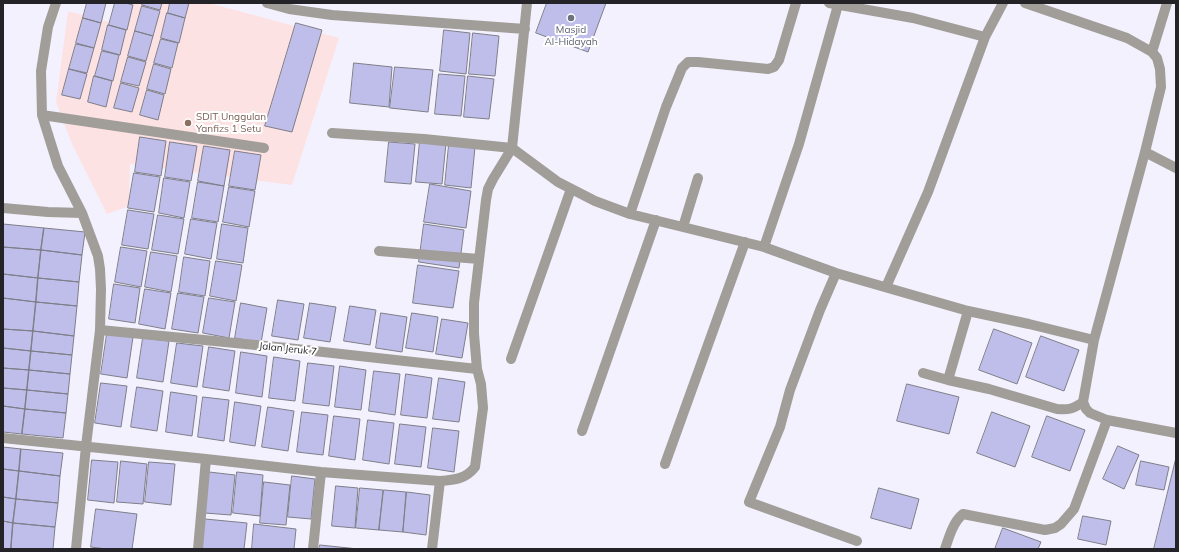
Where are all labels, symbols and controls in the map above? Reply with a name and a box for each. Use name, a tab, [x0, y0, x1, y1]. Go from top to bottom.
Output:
marker: Masjid Al-Hidayah	[566, 13, 576, 23]
place label: Masjid Al-Hidayah	[544, 24, 598, 48]
place label: SDIT Unggulan Yanfizs 1 Setu	[196, 111, 266, 134]
marker: SDIT Unggulan Yanfizs 1 Setu	[183, 118, 193, 128]
street label: Jalan Jeruk 7	[259, 340, 317, 358]

